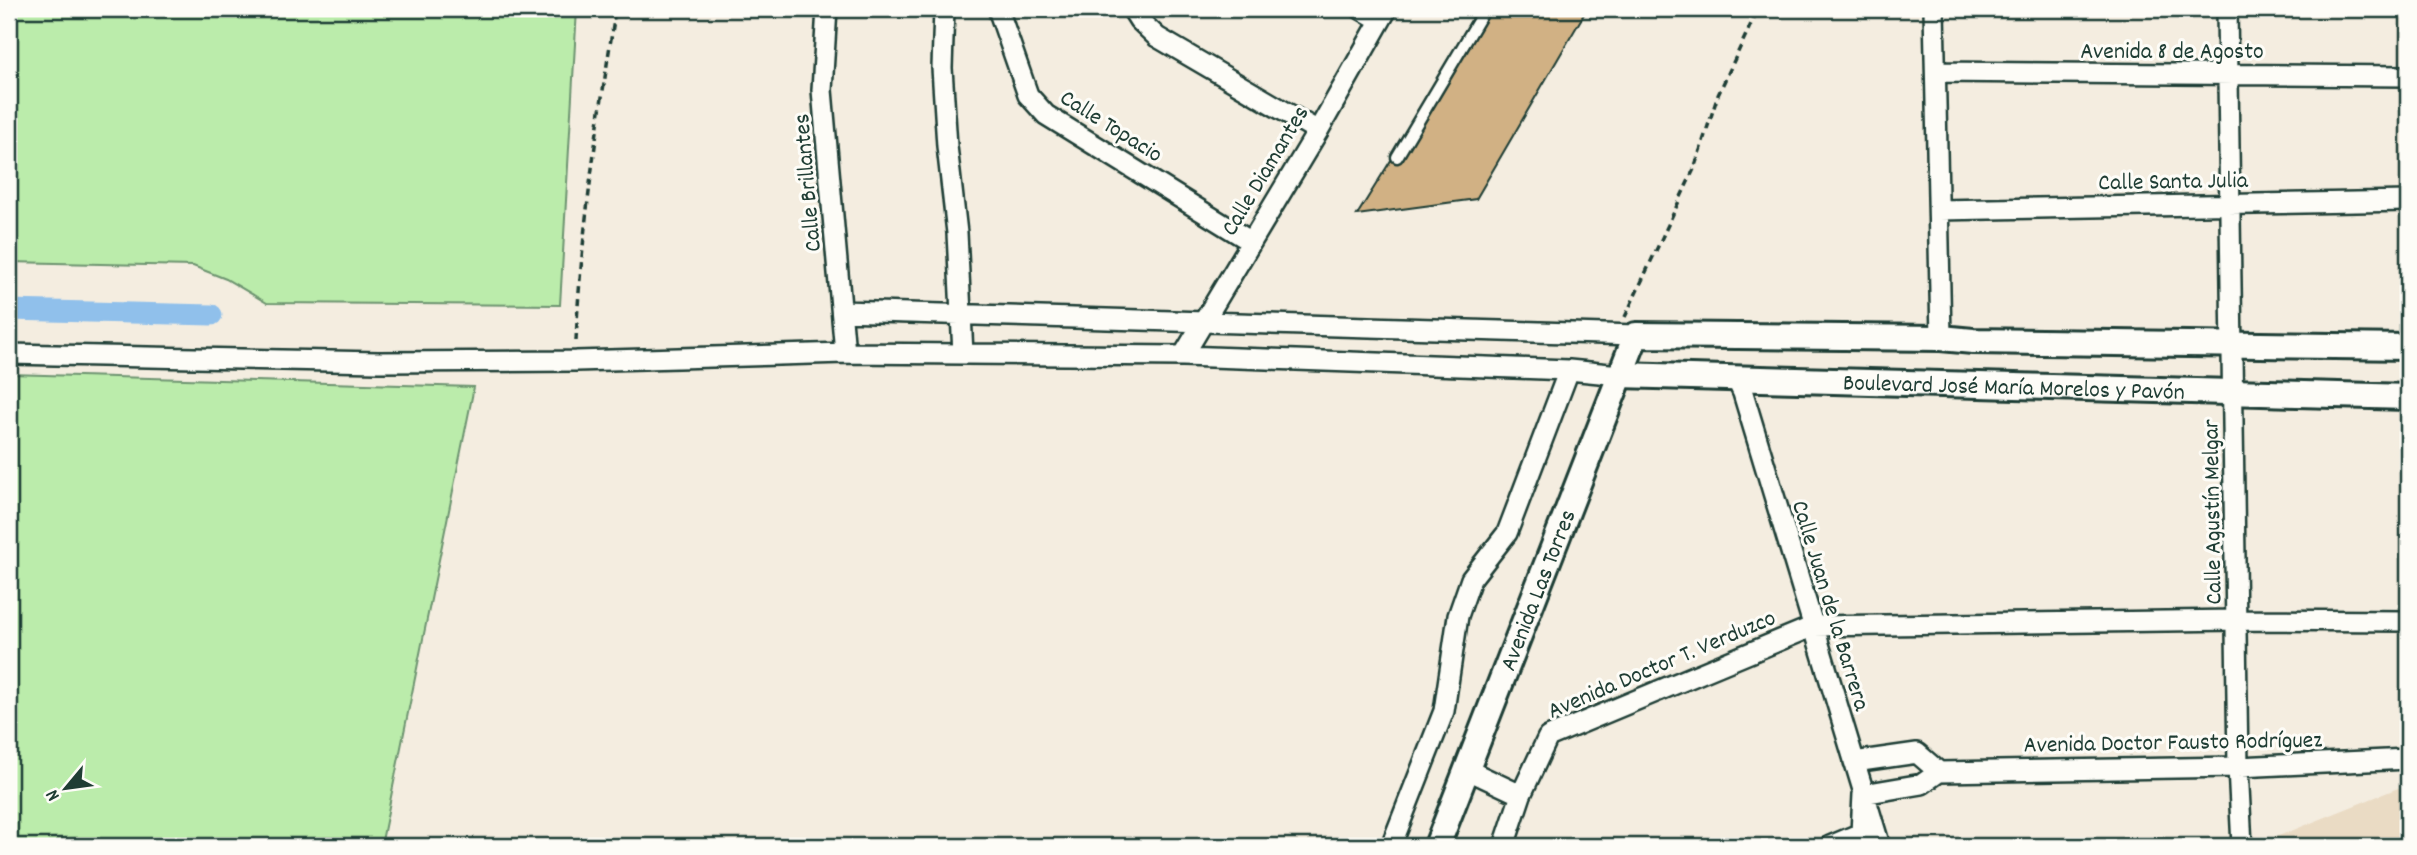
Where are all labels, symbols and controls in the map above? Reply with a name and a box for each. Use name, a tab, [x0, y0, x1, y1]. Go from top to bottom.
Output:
street label: Avenida 8 de Agosto	[2080, 36, 2264, 70]
street label: Calle Topacio	[1052, 82, 1169, 173]
street label: Calle Diamantes	[1214, 100, 1319, 243]
street label: Calle Brillantes	[786, 112, 832, 253]
street label: Calle Santa Julia	[2098, 165, 2249, 201]
street label: Boulevard José María Morelos y Pavón	[1842, 367, 2185, 411]
street label: Calle Agustín Melgar	[2195, 419, 2233, 605]
street label: Calle Juan de la Barrera	[1781, 496, 1878, 716]
street label: Avenida Las Torres	[1493, 505, 1586, 676]
street label: Avenida Doctor T. Verduzco	[1543, 602, 1782, 729]
street label: Avenida Doctor Fausto Rodríguez	[2023, 724, 2323, 764]
north arrow	[32, 754, 102, 824]
text: N	[40, 784, 68, 805]

